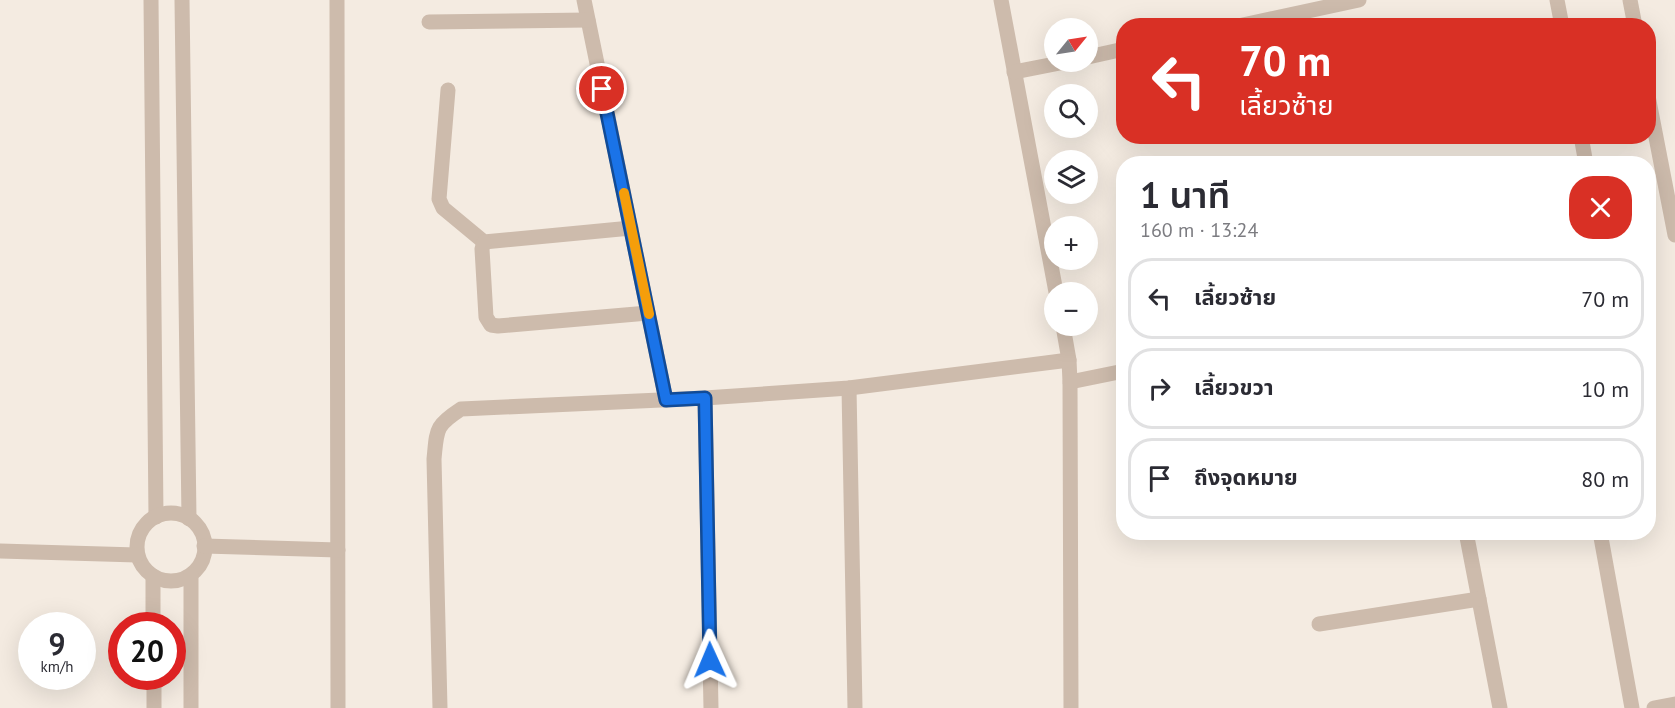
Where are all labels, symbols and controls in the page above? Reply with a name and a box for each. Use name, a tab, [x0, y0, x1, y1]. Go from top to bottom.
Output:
north arrow	[1044, 18, 1098, 72]
map controls	[1044, 18, 1098, 336]
text: 70 m	[1239, 33, 1331, 88]
icon: left	[1140, 42, 1218, 120]
pin	[576, 63, 627, 114]
icon: arrive	[585, 72, 618, 105]
button: search	[1044, 84, 1098, 138]
text: เลี้ยวซ้าย	[1239, 88, 1333, 122]
button: layers	[1044, 150, 1098, 204]
text: 1 นาที	[1140, 171, 1230, 218]
button: close	[1569, 176, 1632, 239]
button: +	[1044, 216, 1098, 270]
text: 160 m · 13:24	[1140, 217, 1258, 243]
button: −	[1044, 282, 1098, 336]
icon: left	[1143, 282, 1176, 315]
text: เลี้ยวซ้าย	[1194, 283, 1276, 311]
text: 70 m	[1581, 285, 1629, 313]
icon: right	[1143, 372, 1176, 405]
text: เลี้ยวขวา	[1194, 373, 1274, 401]
text: 10 m	[1581, 375, 1629, 403]
icon: arrive	[1143, 462, 1176, 495]
text: ถึงจุดหมาย	[1194, 463, 1298, 491]
text: 80 m	[1581, 465, 1629, 493]
speed limit sign: 20	[108, 612, 186, 690]
text: 9	[48, 624, 66, 663]
position arrow	[678, 628, 742, 692]
text: km/h	[41, 657, 73, 676]

